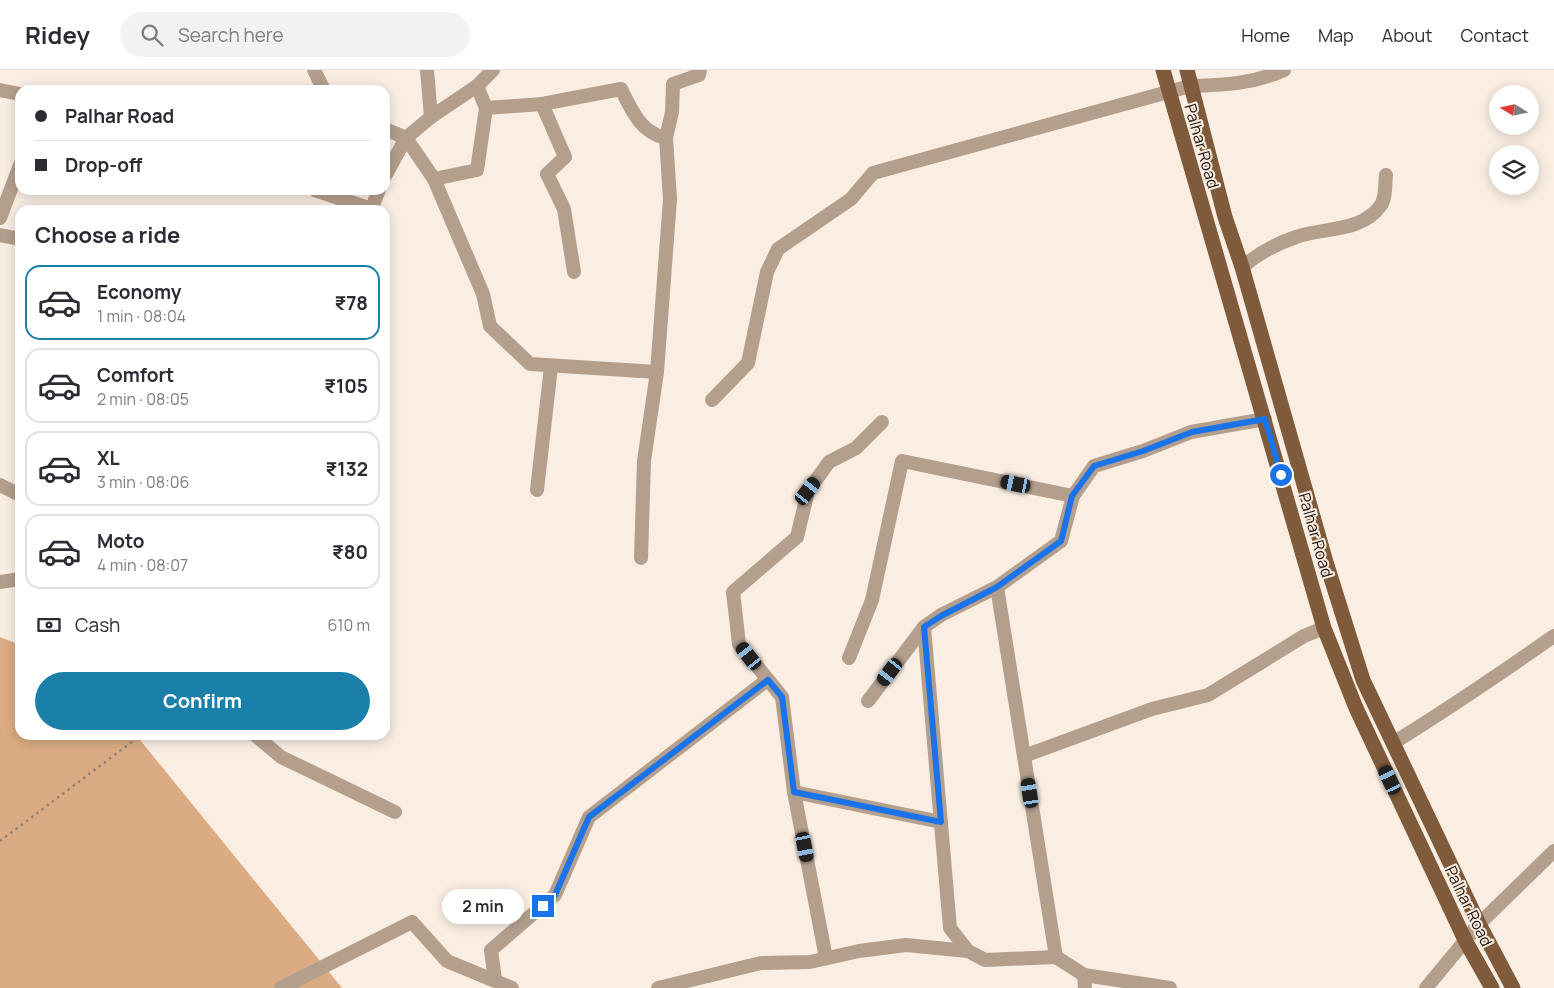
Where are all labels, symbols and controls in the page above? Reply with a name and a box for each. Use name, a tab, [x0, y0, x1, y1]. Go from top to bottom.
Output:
search box	[120, 12, 470, 57]
text: Ridey	[25, 18, 90, 51]
icon: search	[138, 21, 166, 49]
text: Search here	[178, 22, 284, 48]
text: Home	[1241, 23, 1290, 47]
text: Map	[1318, 23, 1354, 47]
text: About	[1382, 23, 1432, 47]
text: Contact	[1460, 23, 1529, 47]
north arrow	[1489, 85, 1539, 135]
map controls	[1489, 85, 1539, 195]
street label: Palhar Road	[1179, 101, 1225, 191]
text: Palhar Road	[65, 103, 174, 129]
button: layers	[1489, 145, 1539, 195]
text: Drop-off	[65, 152, 142, 178]
text: Choose a ride	[35, 220, 180, 250]
text: Economy	[97, 279, 181, 305]
icon: car	[37, 280, 82, 325]
text: ₹78	[334, 290, 368, 316]
text: 1 min · 08:04	[97, 305, 186, 327]
text: Comfort	[97, 362, 174, 388]
icon: car	[37, 363, 82, 408]
text: ₹105	[324, 373, 368, 399]
text: 2 min · 08:05	[97, 388, 189, 410]
text: XL	[97, 445, 120, 471]
icon: car	[37, 446, 82, 491]
text: ₹132	[326, 456, 368, 482]
route start	[1270, 464, 1292, 486]
text: 3 min · 08:06	[97, 471, 189, 493]
car	[999, 474, 1032, 494]
car	[792, 475, 823, 507]
street label: Palhar Road	[1293, 490, 1339, 580]
text: Moto	[97, 528, 144, 554]
icon: car	[37, 529, 82, 574]
text: ₹80	[332, 539, 368, 565]
text: 4 min · 08:07	[97, 554, 188, 576]
icon: cash	[35, 611, 63, 639]
text: Cash	[75, 612, 120, 638]
text: 610 m	[328, 614, 370, 636]
car	[733, 640, 764, 672]
car	[874, 656, 905, 688]
button: Confirm	[35, 672, 370, 730]
car	[1376, 763, 1403, 797]
car	[1020, 777, 1039, 809]
car	[794, 831, 815, 863]
street label: Palhar Road	[1440, 862, 1498, 950]
callout: 2 min	[443, 888, 526, 924]
text: 2 min	[462, 895, 504, 917]
route end	[532, 895, 554, 917]

